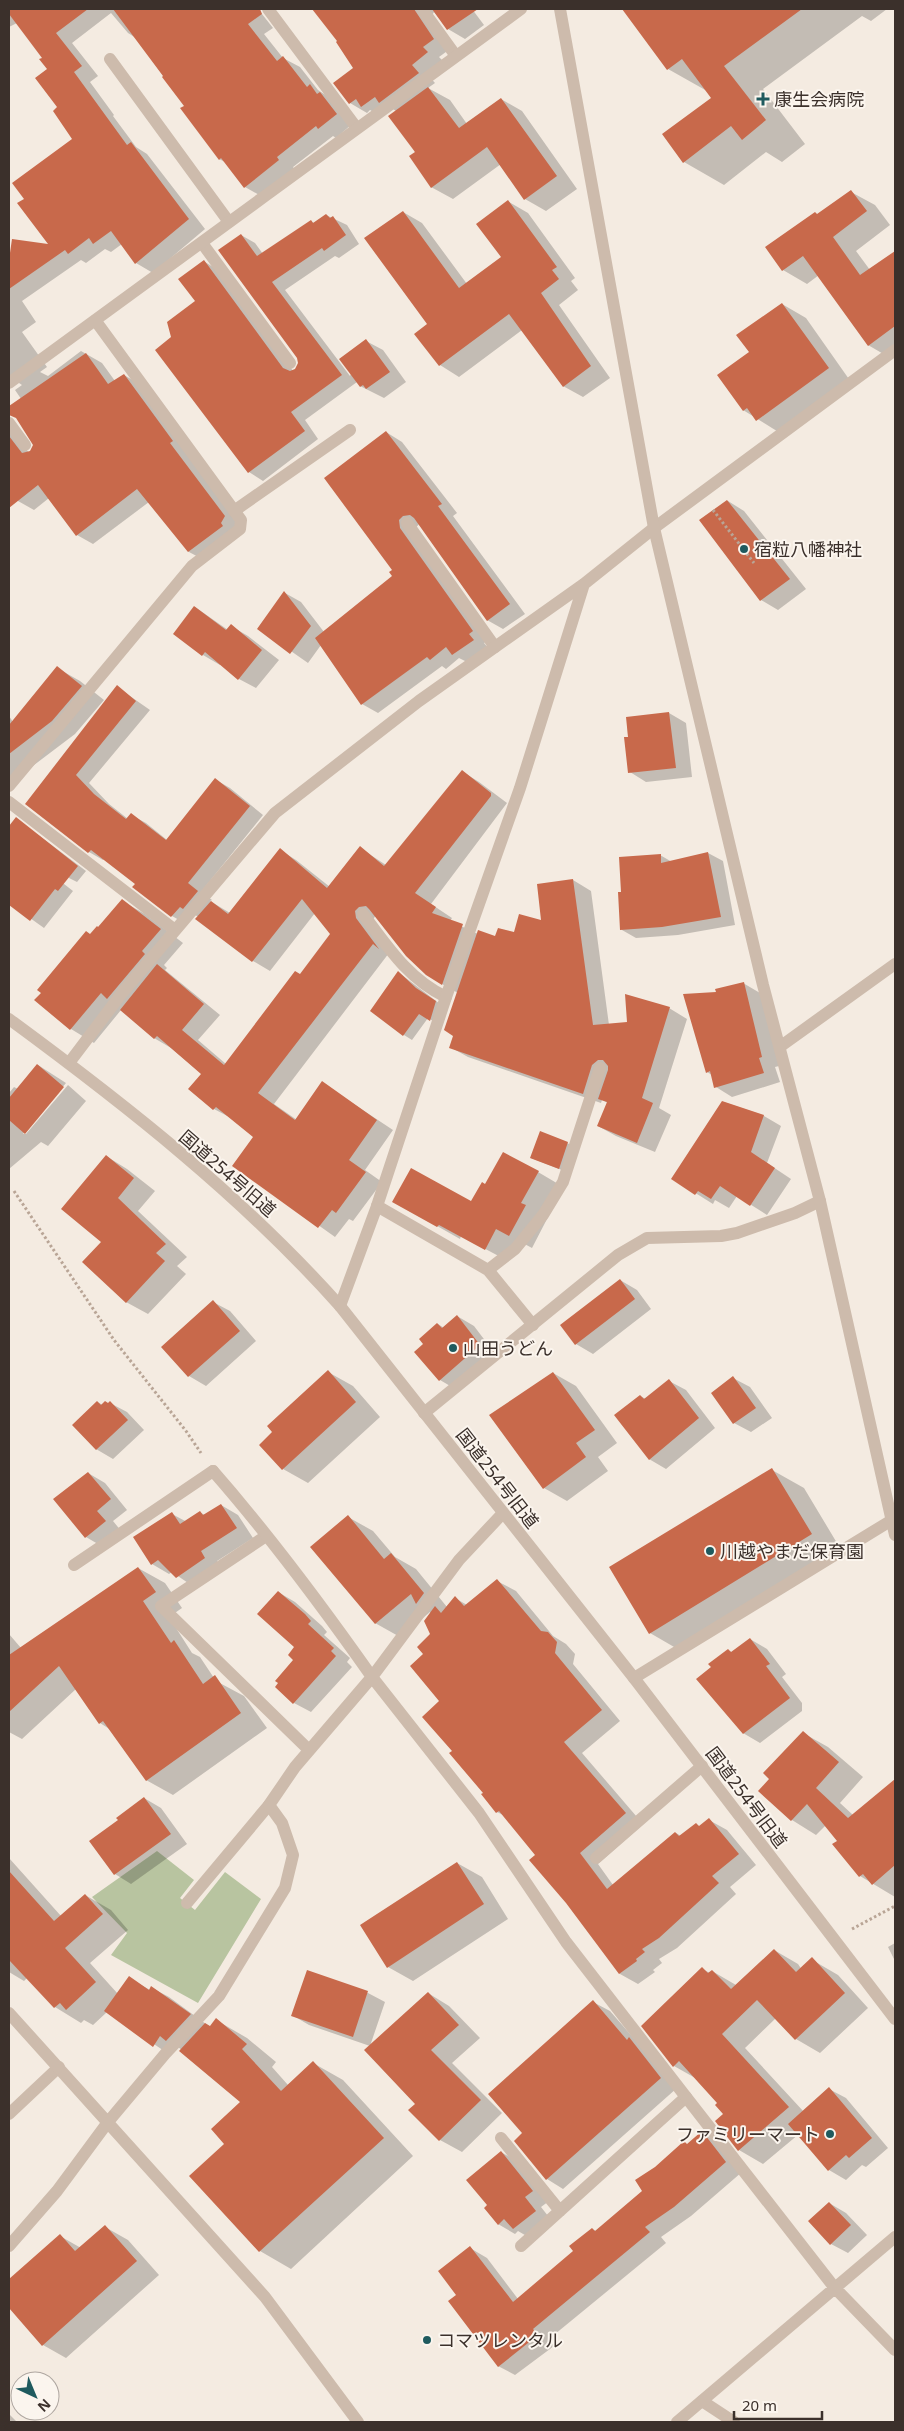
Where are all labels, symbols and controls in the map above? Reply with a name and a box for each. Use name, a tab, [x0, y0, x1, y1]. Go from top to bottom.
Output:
place label: 康生会病院	[774, 87, 864, 111]
marker: 康生会病院	[756, 92, 770, 106]
place label: 宿粒八幡神社	[754, 537, 862, 561]
marker: 宿粒八幡神社	[738, 543, 750, 555]
street label: 国道254号旧道	[175, 1124, 281, 1222]
place label: 山田うどん	[463, 1336, 553, 1360]
marker: 山田うどん	[447, 1342, 459, 1354]
street label: 国道254号旧道	[451, 1423, 545, 1533]
place label: 川越やまだ保育園	[720, 1539, 864, 1563]
marker: 川越やまだ保育園	[704, 1545, 716, 1557]
street label: 国道254号旧道	[701, 1742, 793, 1852]
place label: ファミリーマート	[676, 2122, 820, 2146]
marker: ファミリーマート	[824, 2128, 836, 2140]
place label: コマツレンタル	[437, 2328, 563, 2352]
marker: コマツレンタル	[421, 2334, 433, 2346]
north arrow	[10, 2371, 60, 2421]
scale bar	[734, 2388, 822, 2420]
text: N	[34, 2395, 55, 2417]
text: 20 m	[742, 2395, 777, 2415]

